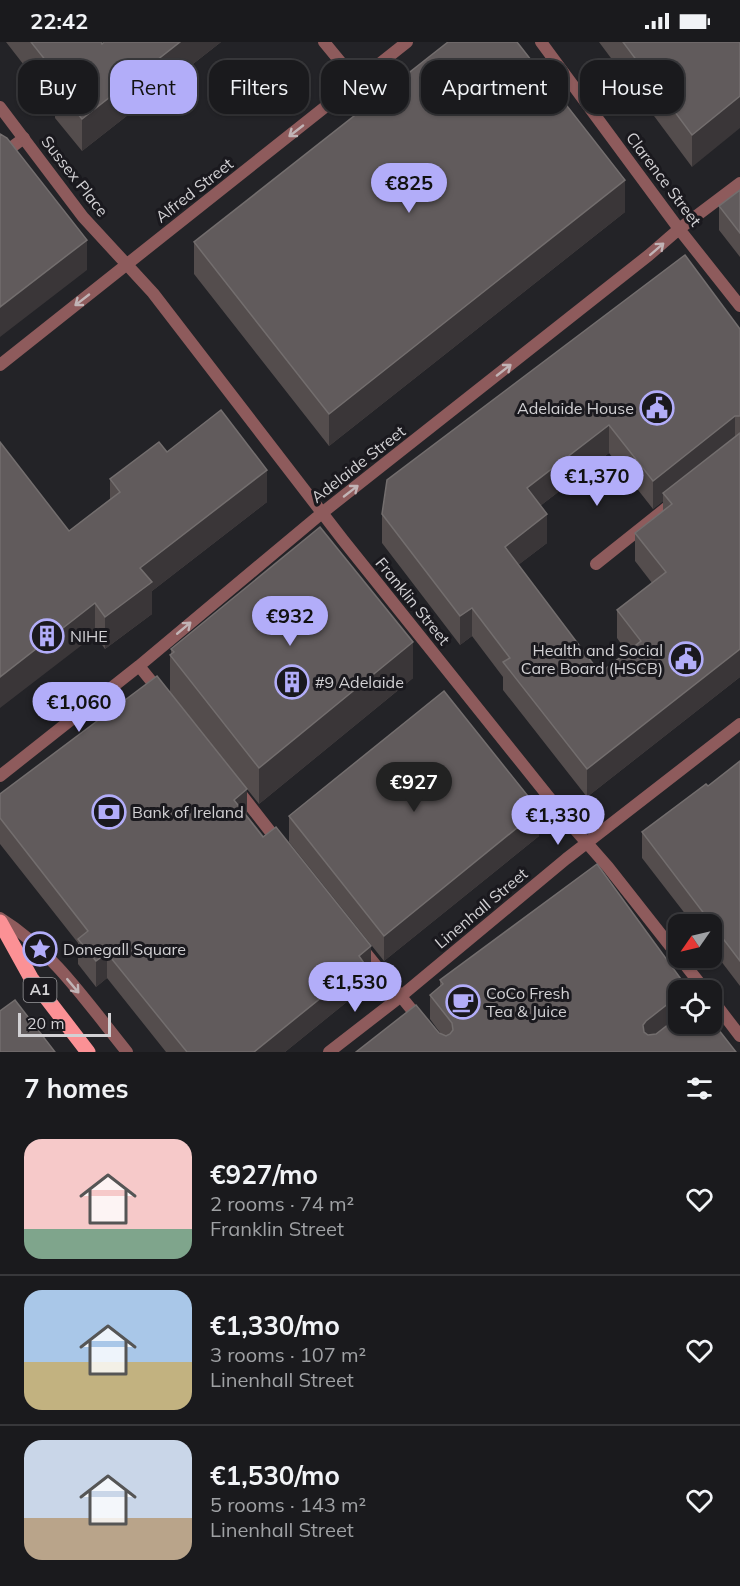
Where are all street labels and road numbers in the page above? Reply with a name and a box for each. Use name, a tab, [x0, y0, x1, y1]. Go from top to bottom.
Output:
street label: Clarence Street	[622, 128, 706, 230]
street label: Sussex Place	[37, 132, 113, 220]
street label: Alfred Street	[151, 153, 237, 227]
street label: Adelaide Street	[307, 421, 409, 507]
street label: Franklin Street	[371, 553, 455, 649]
street label: Linenhall Street	[431, 863, 532, 953]
road number: A1	[24, 978, 57, 1002]

